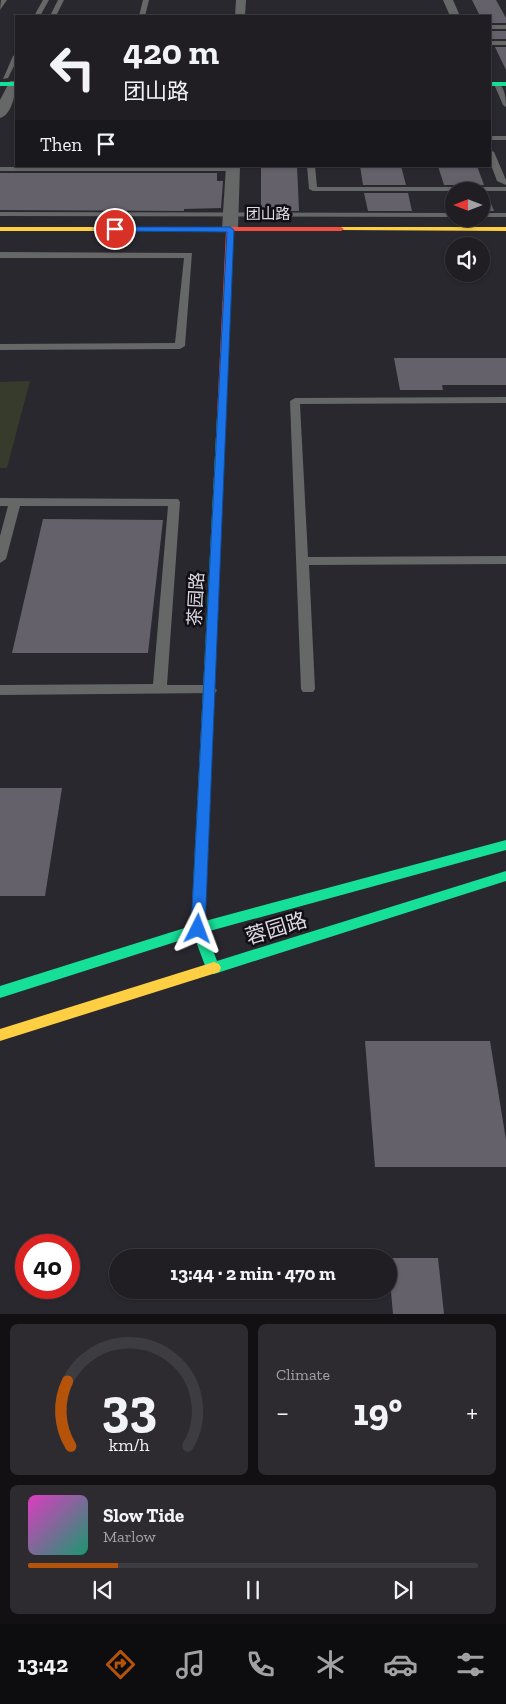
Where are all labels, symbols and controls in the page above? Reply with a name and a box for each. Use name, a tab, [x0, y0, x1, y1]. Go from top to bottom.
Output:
text: 420 m	[123, 31, 219, 73]
icon: left	[40, 35, 105, 100]
text: 团山路	[123, 78, 189, 105]
icon: arrive	[92, 130, 120, 158]
text: Then	[40, 133, 82, 156]
north arrow	[445, 182, 490, 228]
map controls	[445, 182, 490, 282]
street label: 团山路	[245, 205, 291, 223]
pin	[94, 208, 136, 250]
icon: arrive	[101, 215, 129, 243]
button: sound	[445, 237, 490, 282]
street label: 茶园路	[184, 571, 208, 627]
position arrow	[171, 902, 223, 954]
street label: 蓉园路	[242, 907, 310, 949]
speed limit sign: 40	[15, 1234, 80, 1299]
text: 13:44 · 2 min · 470 m	[170, 1262, 336, 1285]
text: Climate	[276, 1365, 330, 1384]
text: 33	[101, 1376, 157, 1438]
text: 19°	[353, 1389, 402, 1435]
text: −	[276, 1396, 289, 1429]
text: +	[466, 1396, 478, 1429]
text: km/h	[109, 1434, 149, 1456]
text: Slow Tide	[103, 1504, 184, 1527]
text: Marlow	[103, 1527, 156, 1546]
icon: previous	[89, 1576, 117, 1604]
icon: pause	[239, 1576, 267, 1604]
icon: next	[389, 1576, 417, 1604]
icon: directions	[103, 1647, 138, 1682]
icon: music	[173, 1647, 208, 1682]
icon: phone	[243, 1647, 278, 1682]
icon: climate	[313, 1647, 348, 1682]
icon: car	[383, 1647, 418, 1682]
icon: filters	[453, 1647, 488, 1682]
text: 13:42	[18, 1651, 68, 1678]

